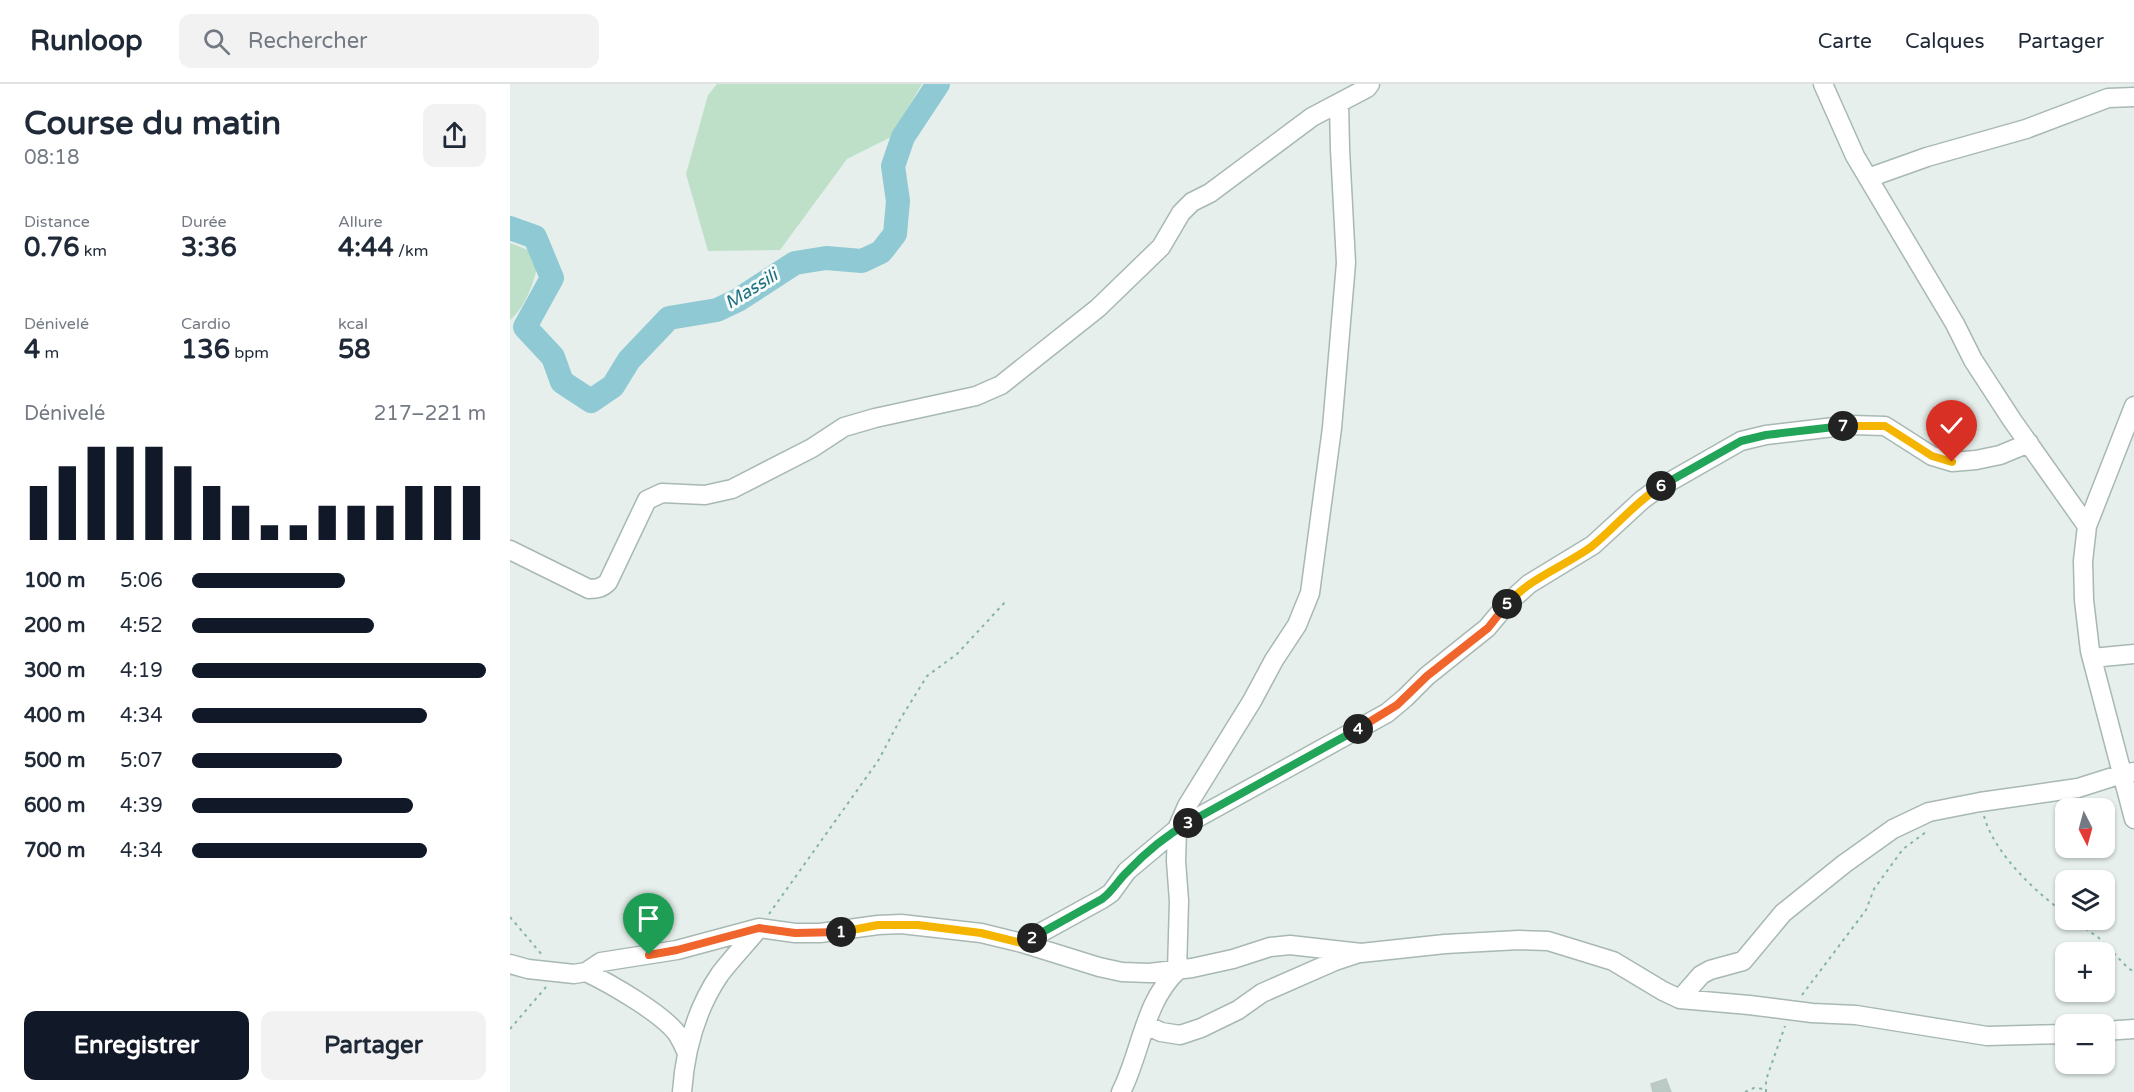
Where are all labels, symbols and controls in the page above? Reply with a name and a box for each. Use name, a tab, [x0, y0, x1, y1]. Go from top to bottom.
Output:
search box	[179, 14, 599, 68]
text: Runloop	[30, 24, 143, 58]
icon: search	[200, 25, 233, 58]
text: Rechercher	[248, 28, 368, 54]
text: Carte	[1818, 29, 1872, 54]
text: Calques	[1905, 29, 1985, 54]
text: Partager	[2018, 29, 2104, 54]
text: Course du matin	[24, 104, 281, 143]
button: share	[423, 104, 486, 167]
text: 08:18	[24, 146, 79, 170]
text: Distance	[24, 212, 90, 232]
text: Durée	[181, 212, 227, 232]
text: Allure	[338, 212, 383, 232]
text: 0.76	[24, 232, 79, 263]
text: 3:36	[181, 232, 237, 263]
text: 4:44	[338, 232, 394, 263]
text: km	[79, 241, 107, 261]
text: /km	[394, 241, 428, 261]
water label: Massili	[720, 263, 784, 314]
text: Dénivelé	[24, 314, 89, 334]
text: Cardio	[181, 314, 231, 334]
text: kcal	[338, 314, 368, 334]
text: 4	[24, 334, 40, 365]
text: 136	[181, 334, 230, 365]
text: 58	[338, 334, 371, 365]
text: m	[40, 343, 59, 363]
text: bpm	[230, 343, 269, 363]
pin	[1926, 400, 1977, 462]
text: Dénivelé	[24, 402, 105, 426]
text: 217–221 m	[374, 402, 486, 426]
icon: check	[1935, 409, 1968, 442]
pin: 7	[1828, 411, 1858, 441]
text: 7	[1838, 416, 1848, 436]
pin: 6	[1646, 471, 1676, 501]
text: 6	[1656, 476, 1666, 496]
text: 100 m	[24, 569, 85, 593]
text: 5:06	[120, 569, 163, 593]
pin: 5	[1492, 589, 1522, 619]
text: 5	[1502, 594, 1512, 614]
text: 200 m	[24, 614, 85, 638]
text: 4:52	[120, 614, 163, 638]
text: 300 m	[24, 659, 85, 683]
text: 4:19	[120, 659, 163, 683]
text: 400 m	[24, 704, 85, 728]
text: 4:34	[120, 704, 163, 728]
pin: 4	[1343, 714, 1373, 744]
text: 4	[1353, 719, 1363, 739]
text: 500 m	[24, 749, 85, 773]
text: 5:07	[120, 749, 163, 773]
text: 600 m	[24, 794, 85, 818]
text: 4:39	[120, 794, 163, 818]
north arrow	[2055, 798, 2115, 858]
map controls	[2055, 798, 2115, 1074]
pin: 3	[1173, 808, 1203, 838]
text: 3	[1183, 813, 1193, 833]
text: 700 m	[24, 839, 85, 863]
text: 4:34	[120, 839, 163, 863]
button: layers	[2055, 870, 2115, 930]
pin	[623, 893, 674, 955]
icon: arrive	[632, 902, 665, 935]
pin: 1	[826, 917, 856, 947]
text: 1	[836, 922, 846, 942]
pin: 2	[1017, 923, 1047, 953]
text: 2	[1027, 928, 1037, 948]
button: +	[2055, 942, 2115, 1002]
button: Enregistrer	[24, 1011, 249, 1080]
button: Partager	[261, 1011, 486, 1080]
button: −	[2055, 1014, 2115, 1074]

